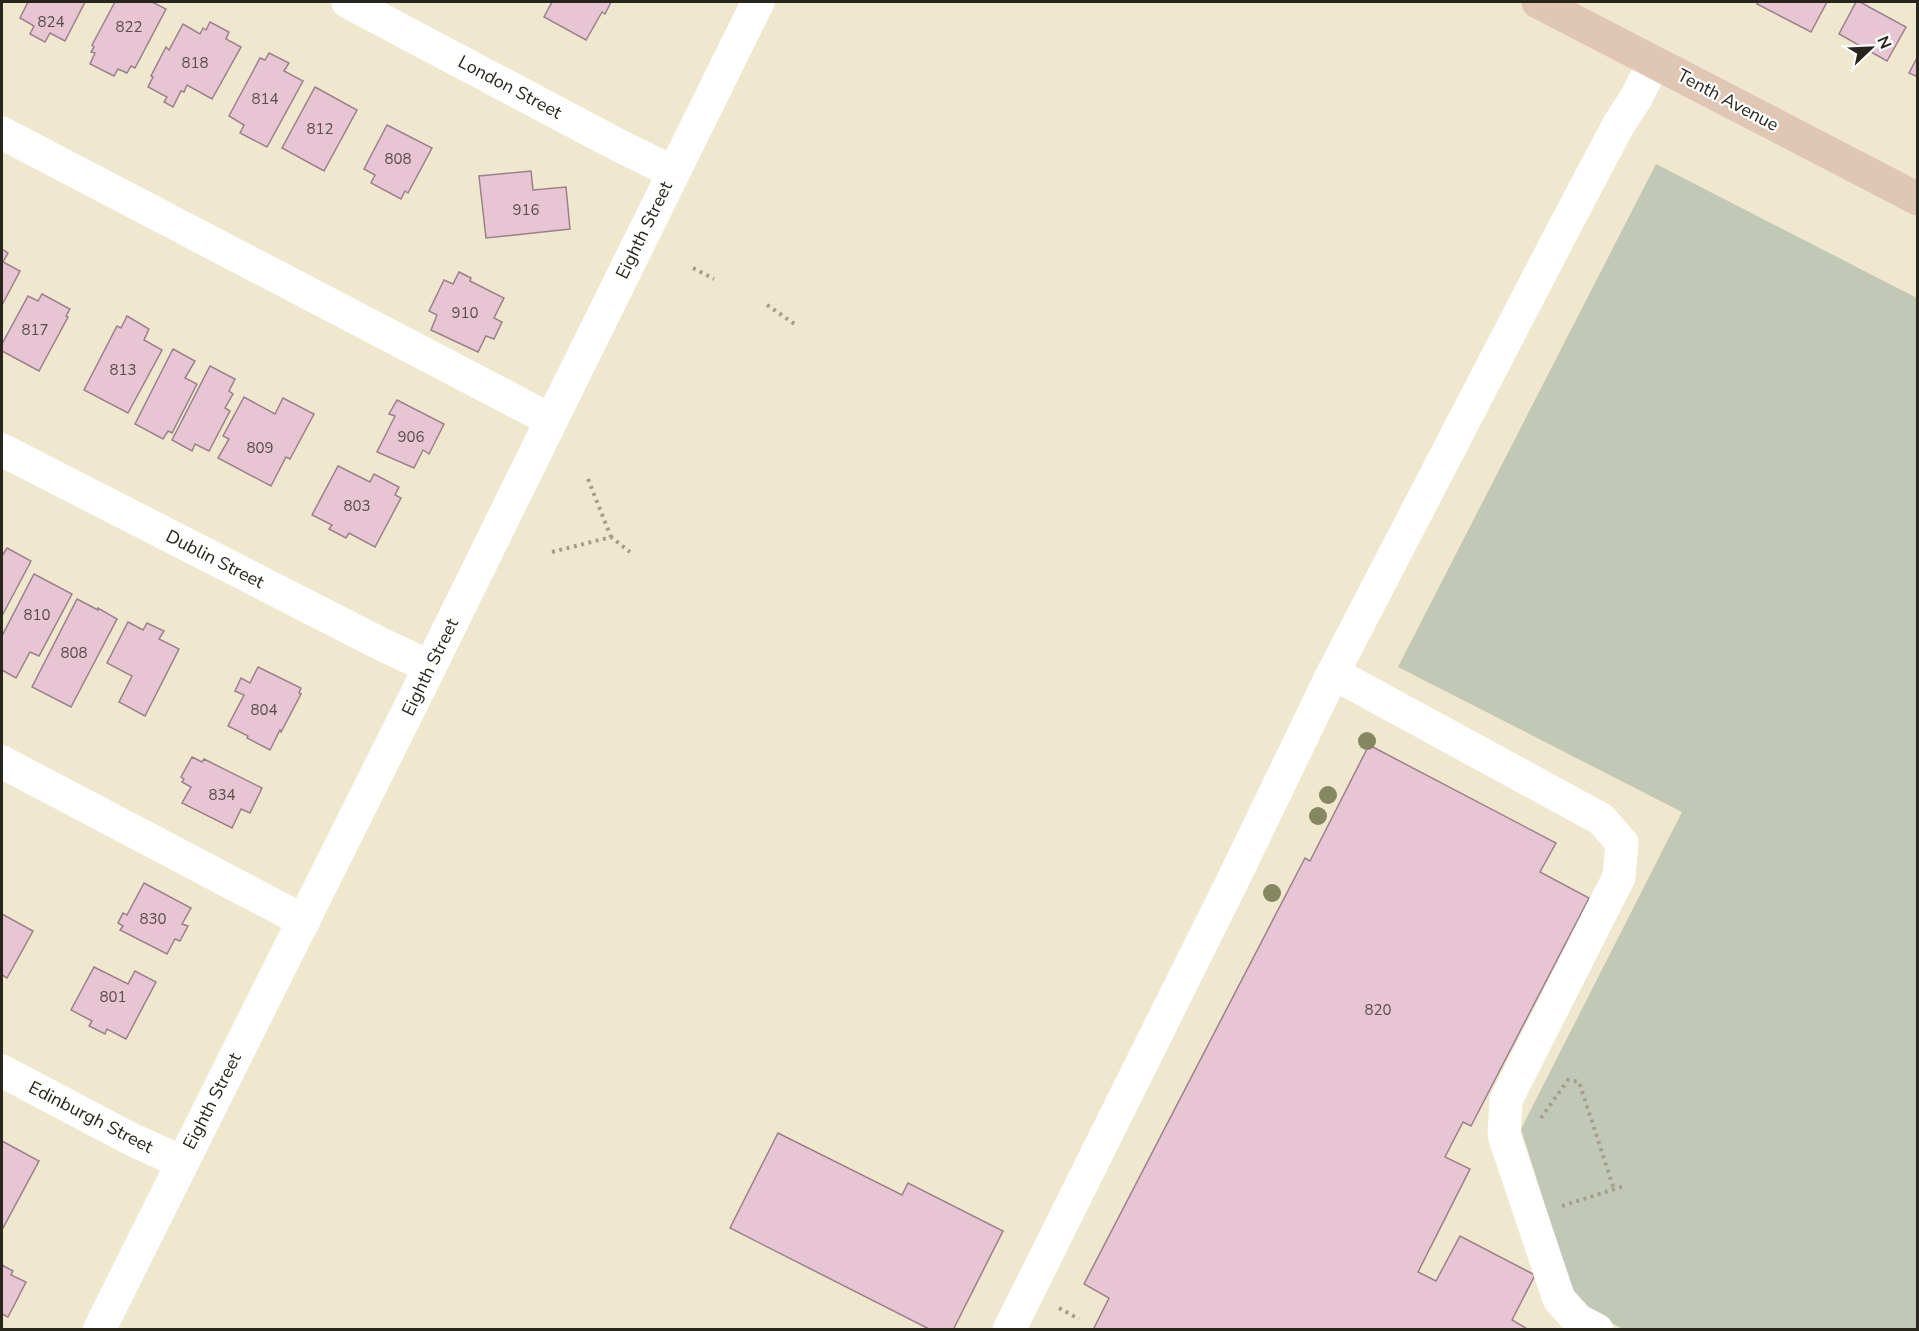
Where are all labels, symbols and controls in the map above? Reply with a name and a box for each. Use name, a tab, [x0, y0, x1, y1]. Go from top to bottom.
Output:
house number: 824	[37, 12, 65, 32]
house number: 822	[115, 17, 143, 37]
north arrow	[1841, 18, 1901, 78]
text: N	[1871, 33, 1896, 52]
street label: London Street	[454, 50, 567, 125]
house number: 818	[181, 53, 209, 73]
street label: Tenth Avenue	[1673, 63, 1783, 137]
house number: 814	[251, 89, 279, 109]
house number: 812	[306, 119, 334, 139]
house number: 808	[384, 149, 412, 169]
street label: Eighth Street	[610, 177, 678, 283]
house number: 916	[512, 200, 540, 220]
house number: 910	[451, 303, 479, 323]
house number: 817	[21, 320, 49, 340]
house number: 813	[109, 360, 137, 380]
house number: 906	[397, 427, 425, 447]
house number: 809	[246, 438, 274, 458]
house number: 803	[343, 496, 371, 516]
street label: Dublin Street	[162, 524, 269, 594]
house number: 810	[23, 605, 51, 625]
street label: Eighth Street	[396, 614, 464, 720]
house number: 808	[60, 643, 88, 663]
house number: 804	[250, 700, 278, 720]
house number: 834	[208, 785, 236, 805]
house number: 830	[139, 909, 167, 929]
house number: 801	[99, 987, 127, 1007]
house number: 820	[1364, 1000, 1392, 1020]
street label: Eighth Street	[177, 1048, 247, 1154]
street label: Edinburgh Street	[25, 1075, 158, 1159]

